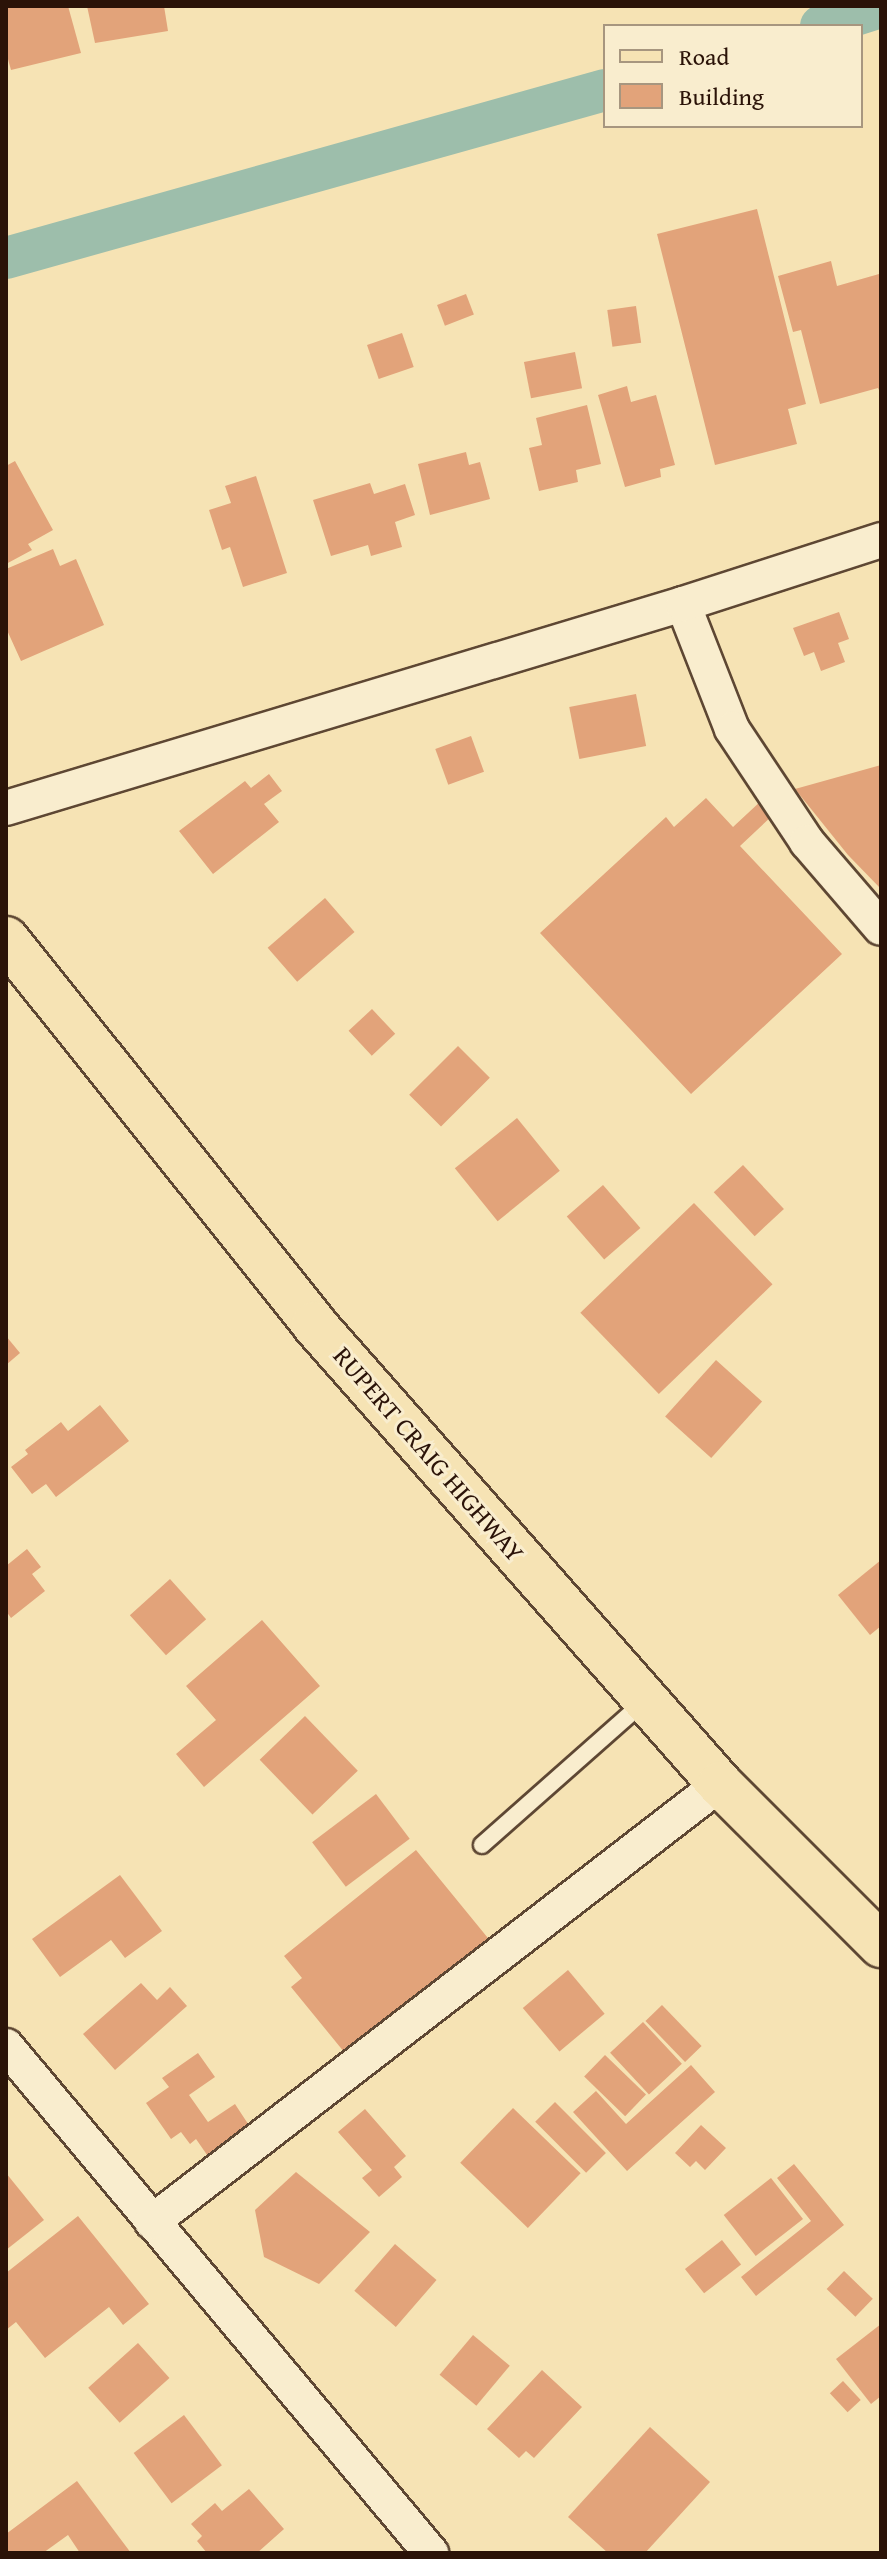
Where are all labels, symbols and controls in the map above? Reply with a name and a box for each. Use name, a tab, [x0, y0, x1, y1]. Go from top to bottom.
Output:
legend	[603, 24, 863, 128]
text: Road	[679, 39, 729, 74]
text: Building	[679, 79, 764, 114]
street label: RUPERT CRAIG HIGHWAY	[327, 1340, 531, 1568]

